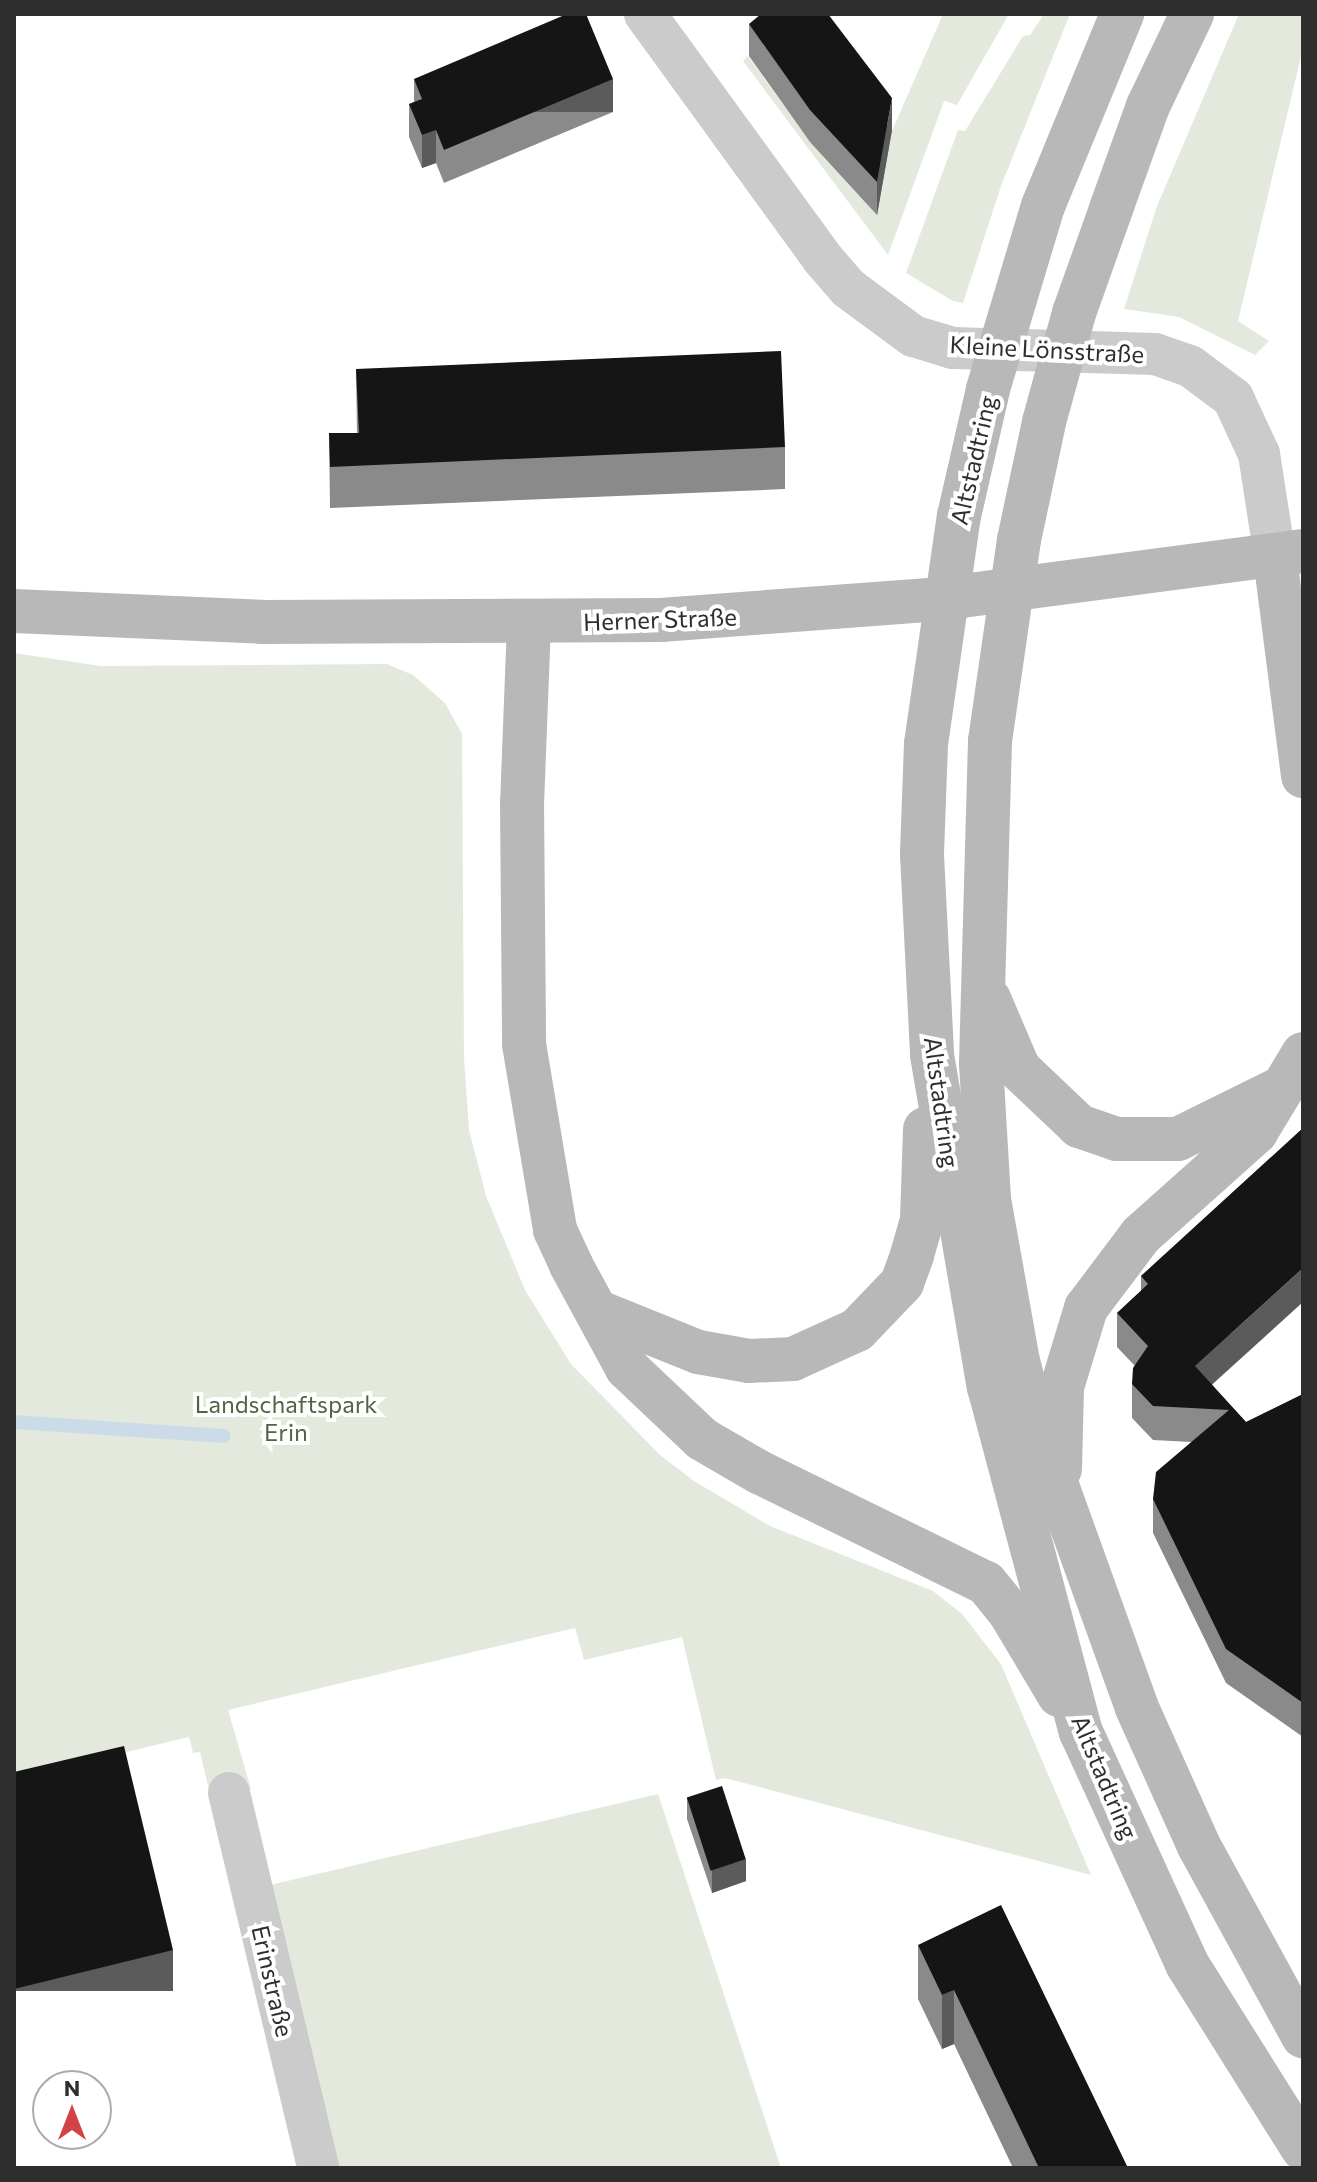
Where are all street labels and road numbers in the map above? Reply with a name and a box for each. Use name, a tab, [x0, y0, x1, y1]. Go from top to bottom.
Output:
street label: Kleine Lönsstraße	[949, 330, 1145, 368]
street label: Altstadtring	[944, 392, 1002, 528]
street label: Herner Straße	[583, 602, 737, 636]
street label: Altstadtring	[919, 1035, 965, 1169]
street label: Altstadtring	[1066, 1711, 1144, 1843]
street label: Erinstraße	[246, 1922, 300, 2040]

